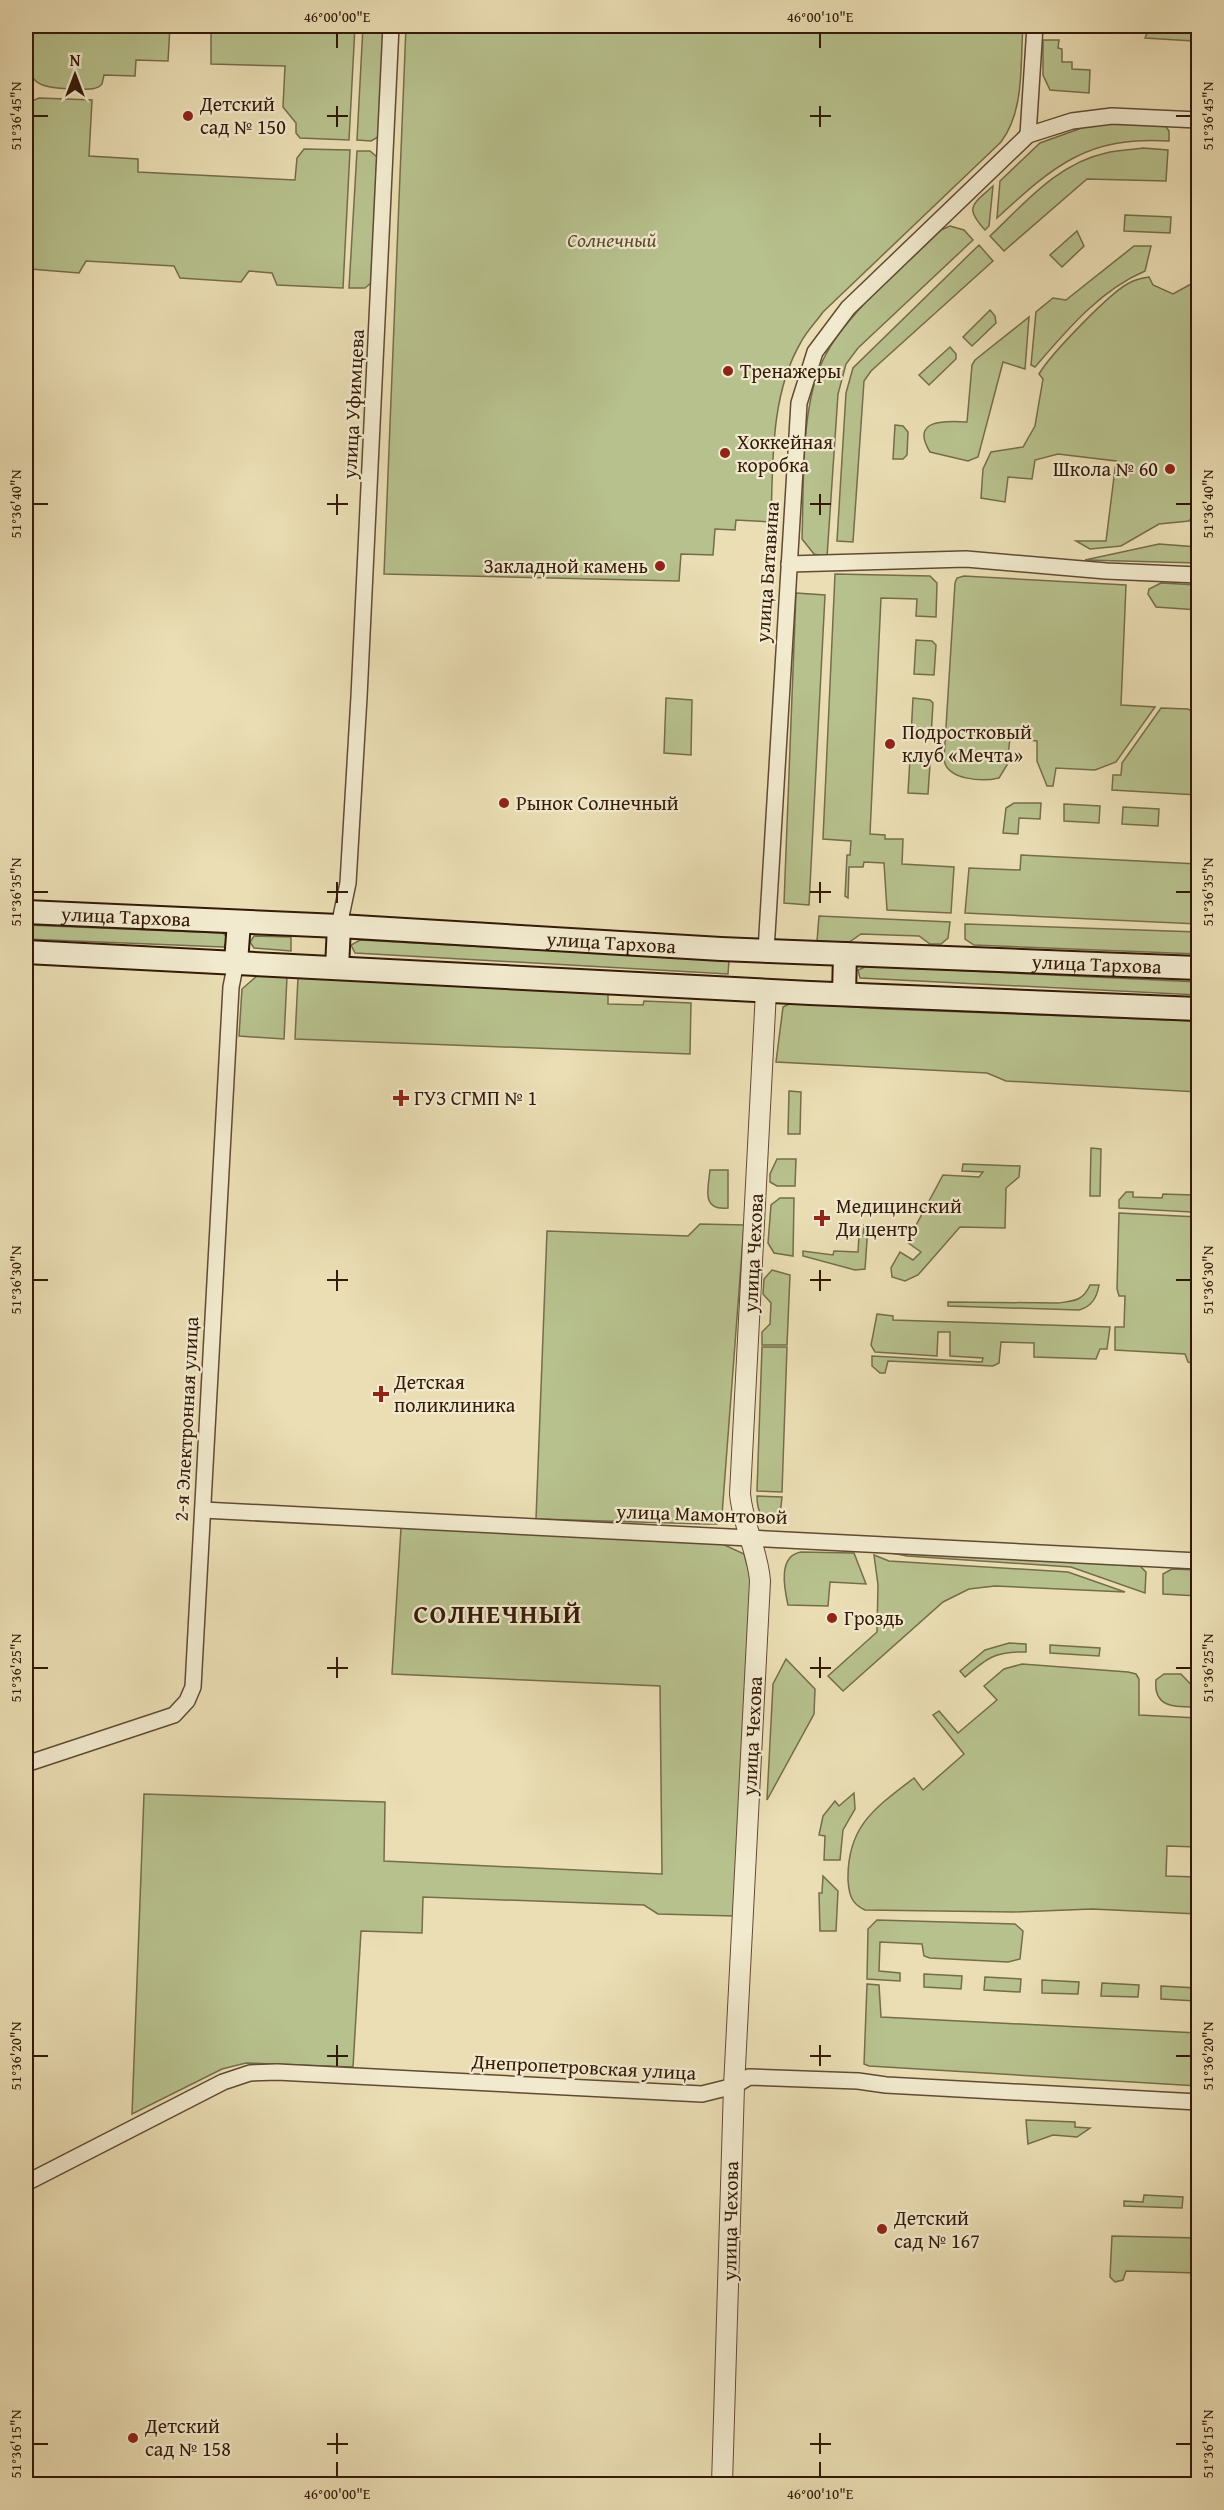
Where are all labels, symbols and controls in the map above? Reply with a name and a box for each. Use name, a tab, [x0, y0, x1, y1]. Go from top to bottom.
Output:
text: 46°00'00"E	[304, 6, 371, 27]
text: 46°00'10"E	[787, 6, 854, 27]
north arrow	[45, 45, 105, 105]
text: N	[70, 48, 81, 72]
text: 51°36'45"N	[5, 81, 26, 150]
text: 51°36'45"N	[1197, 81, 1218, 150]
place label: Детский сад № 150	[199, 89, 286, 141]
marker: Детский сад № 150	[181, 109, 195, 123]
park label: Солнечный	[567, 225, 657, 254]
street label: улица Уфимцева	[334, 328, 371, 481]
place label: Тренажеры	[740, 356, 841, 385]
marker: Тренажеры	[721, 364, 735, 378]
place label: Хоккейная коробка	[737, 427, 833, 479]
marker: Хоккейная коробка	[718, 446, 732, 460]
place label: Школа № 60	[1053, 454, 1158, 483]
marker: Школа № 60	[1163, 462, 1177, 476]
text: 51°36'40"N	[5, 469, 26, 538]
text: 51°36'40"N	[1197, 469, 1218, 538]
street label: улица Батавина	[747, 500, 786, 644]
place label: Закладной камень	[483, 551, 648, 580]
marker: Закладной камень	[653, 559, 667, 573]
place label: Подростковый клуб «Мечта»	[902, 717, 1032, 769]
marker: Подростковый клуб «Мечта»	[883, 737, 897, 751]
place label: Рынок Солнечный	[516, 788, 679, 817]
marker: Рынок Солнечный	[497, 796, 511, 810]
text: 51°36'35"N	[5, 857, 26, 926]
text: 51°36'35"N	[1197, 857, 1218, 926]
street label: улица Тархова	[59, 899, 192, 933]
street label: улица Тархова	[545, 923, 677, 960]
street label: улица Тархова	[1030, 946, 1163, 981]
place label: ГУЗ СГМП № 1	[414, 1083, 537, 1112]
marker: ГУЗ СГМП № 1	[392, 1089, 410, 1107]
place label: Медицинский Ди центр	[835, 1191, 962, 1243]
street label: улица Чехова	[735, 1192, 770, 1314]
marker: Медицинский Ди центр	[813, 1209, 831, 1227]
text: 51°36'30"N	[5, 1245, 26, 1314]
text: 51°36'30"N	[1197, 1245, 1218, 1314]
street label: 2-я Электронная улица	[166, 1315, 205, 1522]
place label: Детская поликлиника	[393, 1367, 516, 1419]
marker: Детская поликлиника	[372, 1385, 390, 1403]
street label: улица Мамонтовой	[615, 1496, 788, 1531]
district label: СОЛНЕЧНЫЙ	[414, 1594, 582, 1633]
place label: Гроздь	[844, 1603, 904, 1632]
marker: Гроздь	[825, 1611, 839, 1625]
text: 51°36'25"N	[5, 1633, 26, 1702]
text: 51°36'25"N	[1197, 1633, 1218, 1702]
street label: улица Чехова	[734, 1675, 769, 1797]
text: 51°36'20"N	[5, 2021, 26, 2090]
text: 51°36'20"N	[1197, 2021, 1218, 2090]
street label: Днепропетровская улица	[470, 2046, 697, 2087]
street label: улица Чехова	[714, 2160, 745, 2282]
place label: Детский сад № 167	[893, 2203, 980, 2255]
marker: Детский сад № 167	[875, 2222, 889, 2236]
text: 51°36'15"N	[5, 2409, 26, 2478]
text: 51°36'15"N	[1197, 2409, 1218, 2478]
place label: Детский сад № 158	[144, 2411, 231, 2463]
marker: Детский сад № 158	[126, 2431, 140, 2445]
text: 46°00'00"E	[304, 2483, 371, 2504]
text: 46°00'10"E	[787, 2483, 854, 2504]

